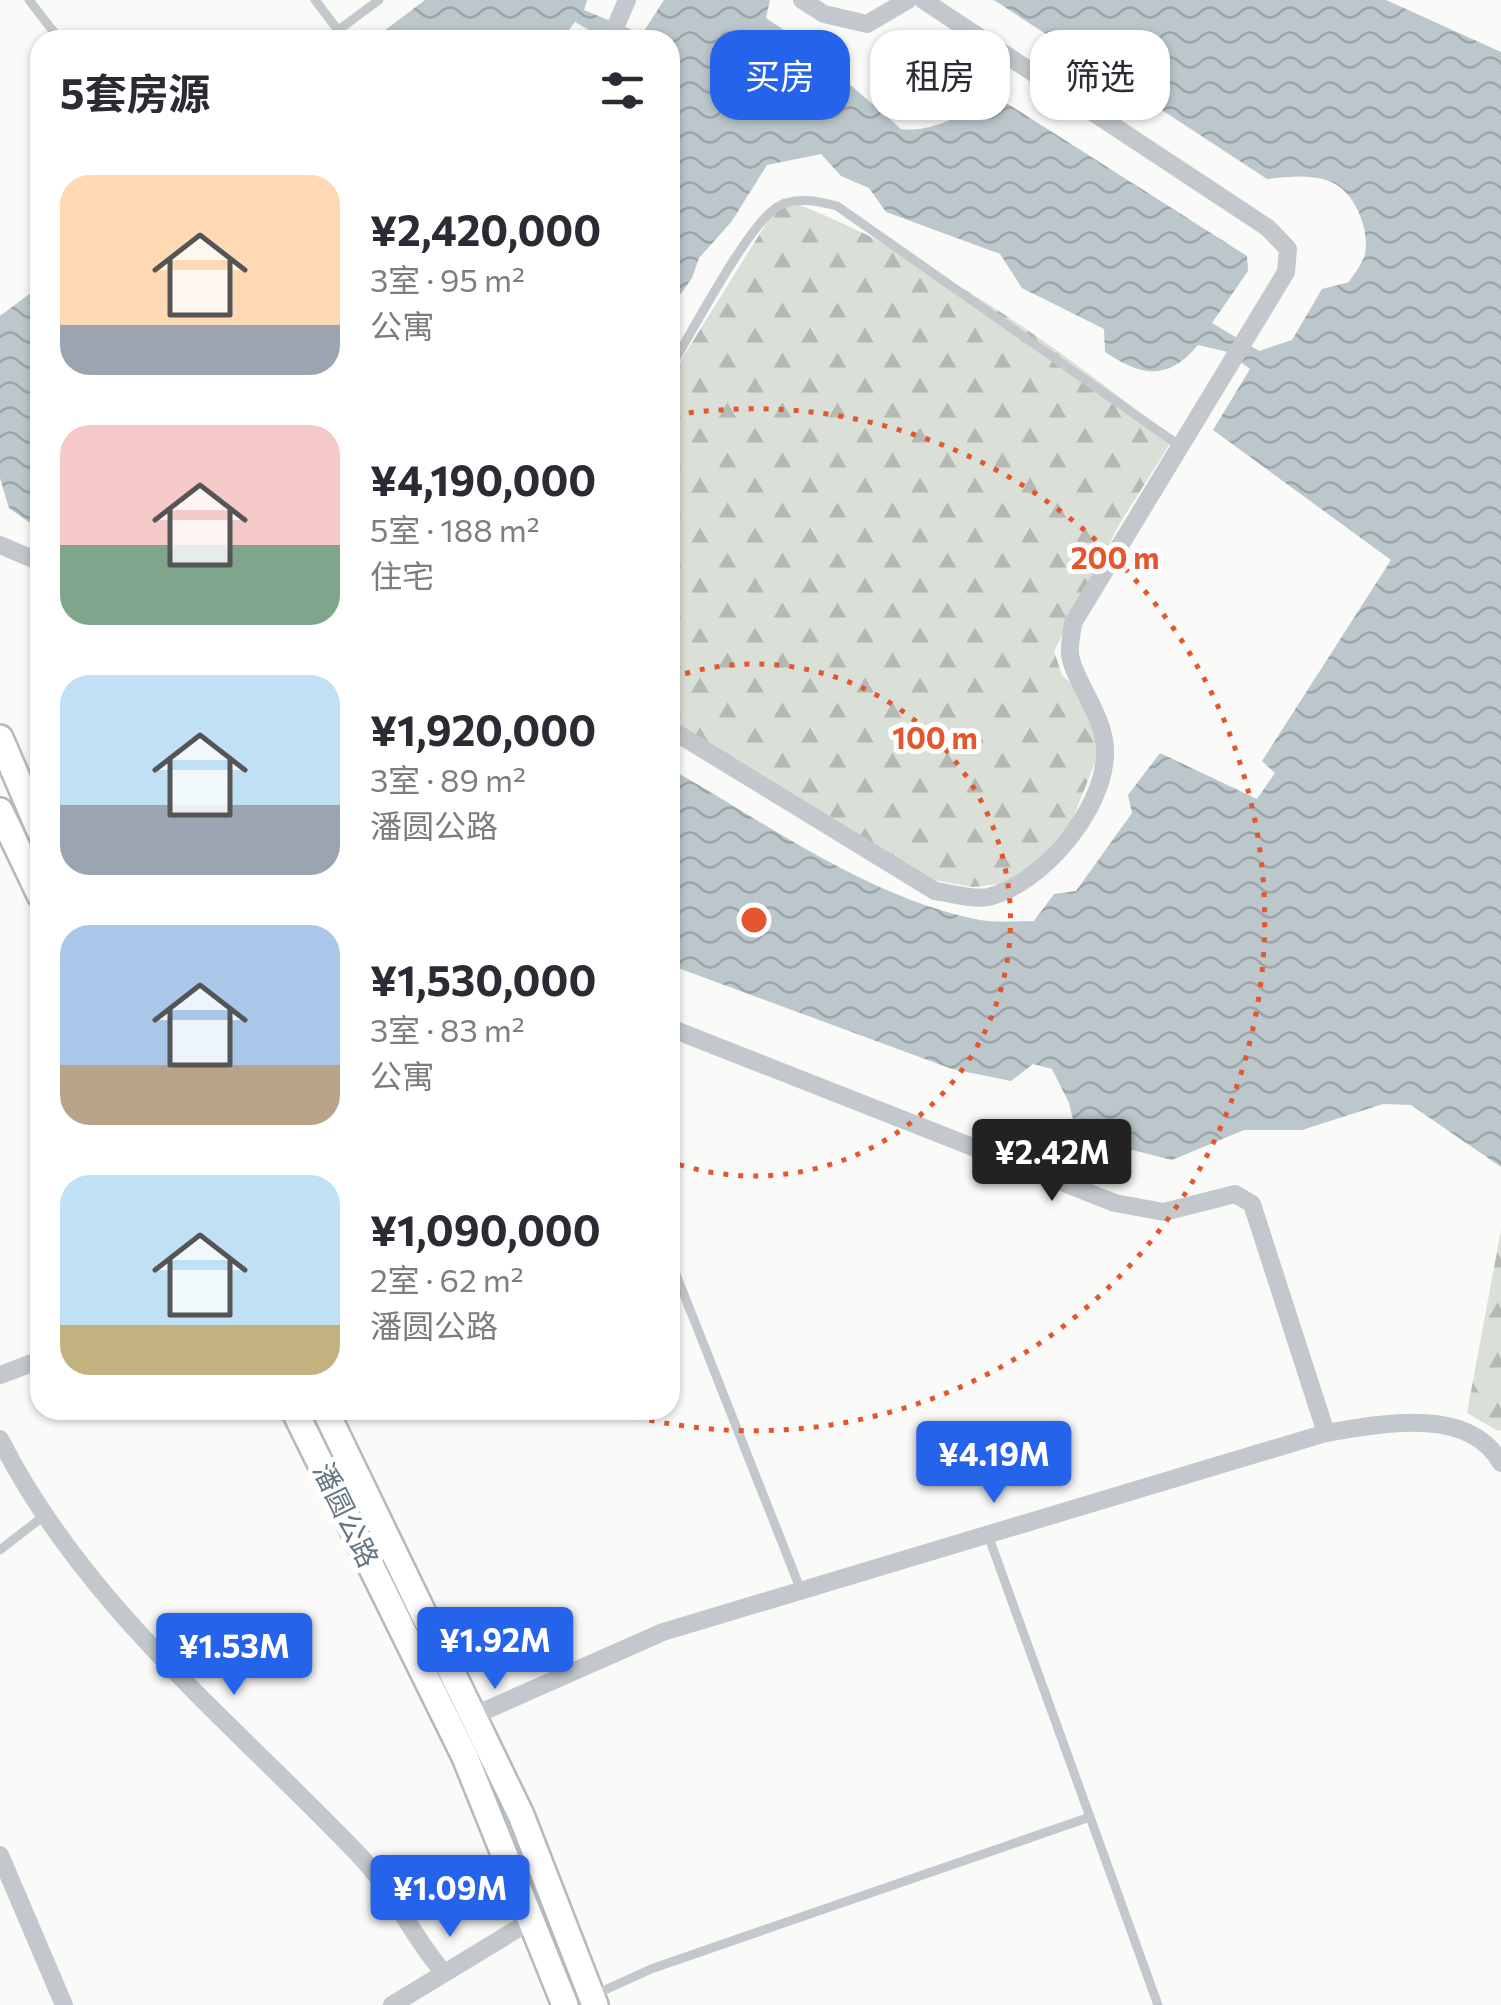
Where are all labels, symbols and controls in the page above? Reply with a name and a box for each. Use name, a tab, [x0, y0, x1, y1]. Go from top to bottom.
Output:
chip: 买房	[710, 30, 850, 120]
chip: 租房	[870, 30, 1010, 120]
chip: 筛选	[1030, 30, 1170, 120]
icon: filters	[595, 63, 650, 118]
text: 5套房源	[60, 66, 211, 118]
text: ¥2,420,000	[370, 203, 601, 255]
icon: home	[140, 215, 260, 335]
text: 3室 · 95 m²	[370, 259, 525, 299]
text: 公寓	[370, 305, 434, 345]
text: ¥4,190,000	[370, 453, 596, 505]
icon: home	[140, 465, 260, 585]
text: 5室 · 188 m²	[370, 509, 540, 549]
text: 200 m	[1071, 538, 1159, 575]
text: 住宅	[370, 555, 434, 595]
text: ¥1,920,000	[370, 703, 596, 755]
icon: home	[140, 715, 260, 835]
text: 100 m	[892, 718, 978, 755]
text: 3室 · 89 m²	[370, 759, 526, 799]
text: 潘圆公路	[370, 805, 498, 845]
centre of rings	[736, 902, 772, 938]
text: ¥1,530,000	[370, 953, 596, 1005]
icon: home	[140, 965, 260, 1085]
text: 3室 · 83 m²	[370, 1009, 525, 1049]
text: 公寓	[370, 1055, 434, 1095]
pin: ¥2.42M	[971, 1119, 1133, 1204]
text: ¥2.42M	[994, 1131, 1110, 1171]
text: ¥1,090,000	[370, 1203, 601, 1255]
icon: home	[140, 1215, 260, 1335]
text: 2室 · 62 m²	[370, 1259, 524, 1299]
text: 潘圆公路	[370, 1305, 498, 1345]
pin: ¥4.19M	[913, 1421, 1075, 1506]
text: ¥4.19M	[938, 1433, 1050, 1473]
street label: 潘圆公路	[307, 1457, 387, 1572]
pin: ¥1.92M	[414, 1607, 576, 1692]
pin: ¥1.53M	[153, 1613, 315, 1698]
text: ¥1.92M	[439, 1619, 551, 1659]
text: ¥1.53M	[178, 1625, 290, 1665]
pin: ¥1.09M	[369, 1855, 531, 1940]
text: ¥1.09M	[393, 1867, 507, 1907]

